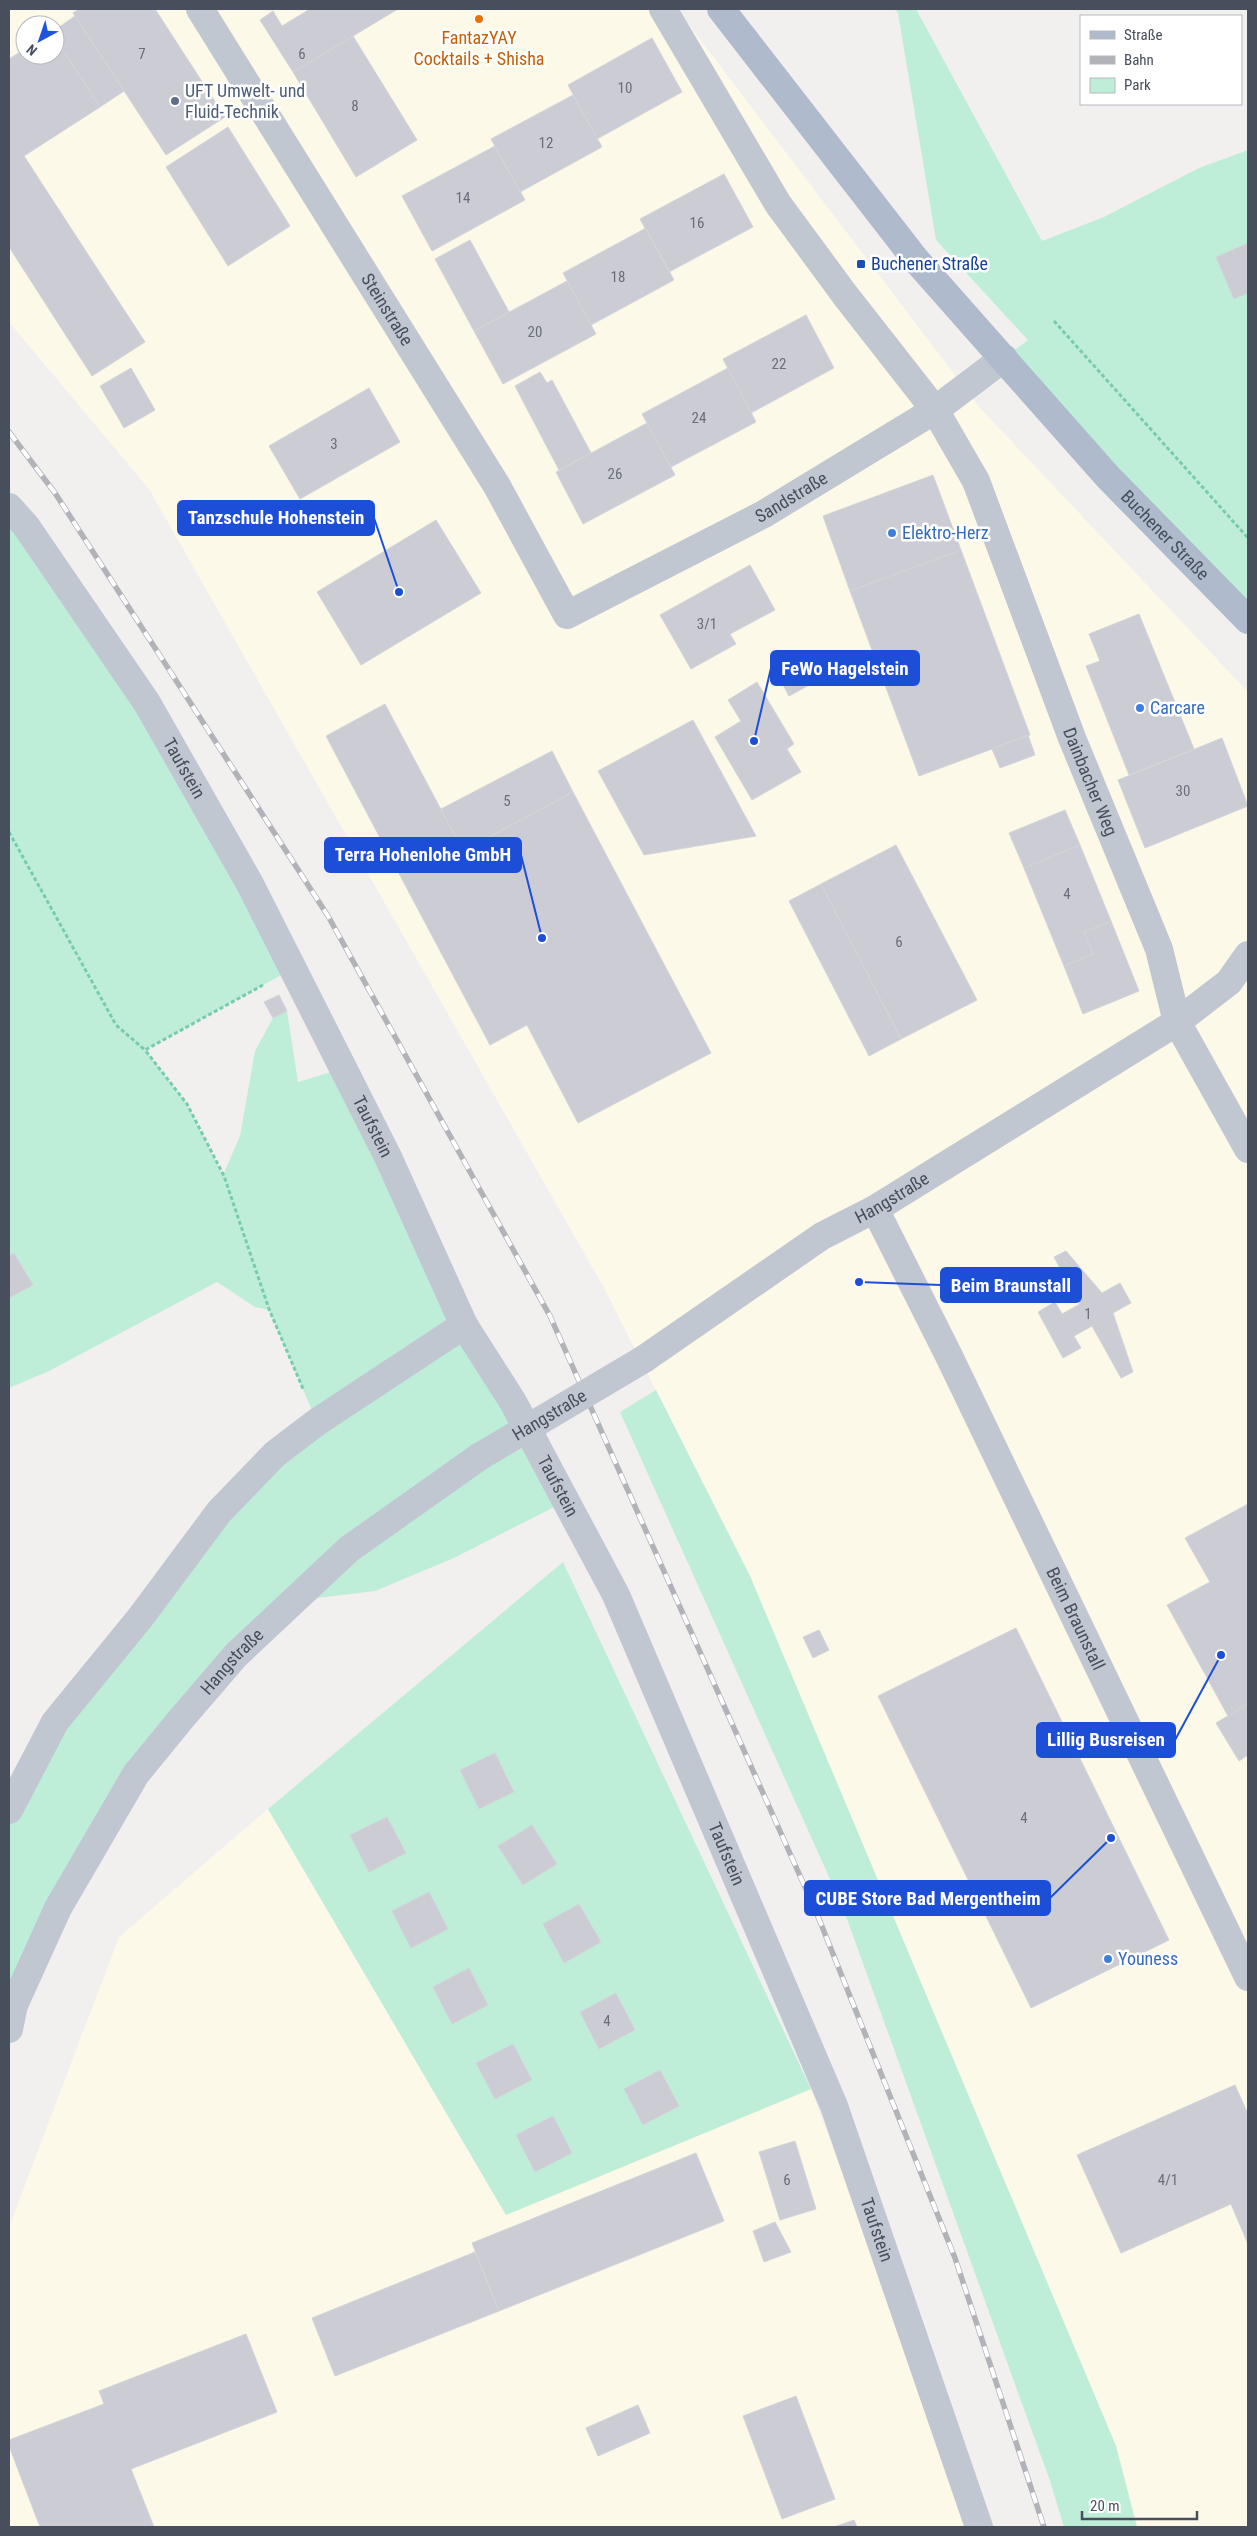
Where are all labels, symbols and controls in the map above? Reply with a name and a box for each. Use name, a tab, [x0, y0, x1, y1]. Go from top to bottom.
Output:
marker: FantazYAY Cocktails + Shisha	[473, 13, 485, 25]
north arrow	[15, 15, 65, 65]
legend	[1080, 15, 1242, 105]
text: Straße	[1124, 26, 1163, 44]
place label: FantazYAY Cocktails + Shisha	[414, 27, 544, 69]
text: N	[23, 41, 40, 59]
house number: 7	[138, 45, 146, 63]
house number: 6	[298, 45, 306, 63]
text: Bahn	[1124, 51, 1154, 69]
text: Park	[1124, 76, 1151, 94]
house number: 10	[618, 79, 632, 97]
place label: UFT Umwelt- und Fluid-Technik	[185, 80, 305, 122]
marker: UFT Umwelt- und Fluid-Technik	[169, 95, 181, 107]
house number: 8	[351, 97, 359, 115]
house number: 12	[539, 134, 553, 152]
house number: 14	[456, 189, 470, 207]
house number: 16	[690, 214, 704, 232]
place label: Buchener Straße	[871, 253, 988, 274]
marker: Buchener Straße	[855, 258, 867, 270]
house number: 18	[611, 268, 625, 286]
street label: Steinstraße	[357, 269, 418, 349]
house number: 20	[528, 323, 542, 341]
house number: 22	[772, 355, 786, 373]
house number: 24	[692, 409, 706, 427]
house number: 3	[330, 435, 338, 453]
house number: 26	[608, 465, 622, 483]
street label: Sandstraße	[751, 467, 831, 527]
street label: Buchener Straße	[1117, 486, 1214, 584]
callout: Tanzschule Hohenstein	[178, 501, 374, 535]
text: Tanzschule Hohenstein	[188, 506, 364, 529]
place label: Elektro-Herz	[902, 522, 989, 543]
marker: Elektro-Herz	[886, 527, 898, 539]
house number: 3/1	[697, 615, 717, 633]
callout: FeWo Hagelstein	[771, 651, 919, 685]
text: FeWo Hagelstein	[781, 657, 909, 680]
place label: Carcare	[1150, 697, 1205, 718]
marker: Carcare	[1134, 702, 1146, 714]
street label: Dainbacher Weg	[1059, 724, 1122, 839]
street label: Taufstein	[159, 734, 210, 802]
house number: 30	[1176, 782, 1190, 800]
house number: 5	[503, 792, 511, 810]
callout: Terra Hohenlohe GmbH	[325, 838, 521, 872]
text: Terra Hohenlohe GmbH	[335, 843, 511, 866]
house number: 4	[1063, 885, 1071, 903]
house number: 6	[895, 933, 903, 951]
street label: Taufstein	[349, 1092, 397, 1161]
street label: Hangstraße	[851, 1167, 932, 1227]
callout: Beim Braunstall	[941, 1268, 1081, 1302]
text: Beim Braunstall	[951, 1274, 1071, 1297]
house number: 1	[1084, 1305, 1092, 1323]
street label: Hangstraße	[508, 1385, 590, 1445]
street label: Taufstein	[533, 1452, 583, 1520]
street label: Beim Braunstall	[1042, 1564, 1110, 1673]
street label: Hangstraße	[196, 1624, 267, 1699]
callout: Lillig Busreisen	[1037, 1723, 1175, 1757]
text: Lillig Busreisen	[1047, 1728, 1165, 1751]
house number: 4	[1020, 1809, 1028, 1827]
street label: Taufstein	[704, 1819, 750, 1888]
callout: CUBE Store Bad Mergentheim	[805, 1881, 1050, 1915]
text: CUBE Store Bad Mergentheim	[815, 1887, 1041, 1910]
place label: Youness	[1118, 1948, 1178, 1969]
marker: Youness	[1102, 1953, 1114, 1965]
house number: 4	[603, 2012, 611, 2030]
house number: 6	[783, 2171, 791, 2189]
house number: 4/1	[1158, 2171, 1178, 2189]
street label: Taufstein	[856, 2195, 898, 2264]
scale bar	[1082, 2488, 1197, 2520]
text: 20 m	[1090, 2497, 1120, 2515]

